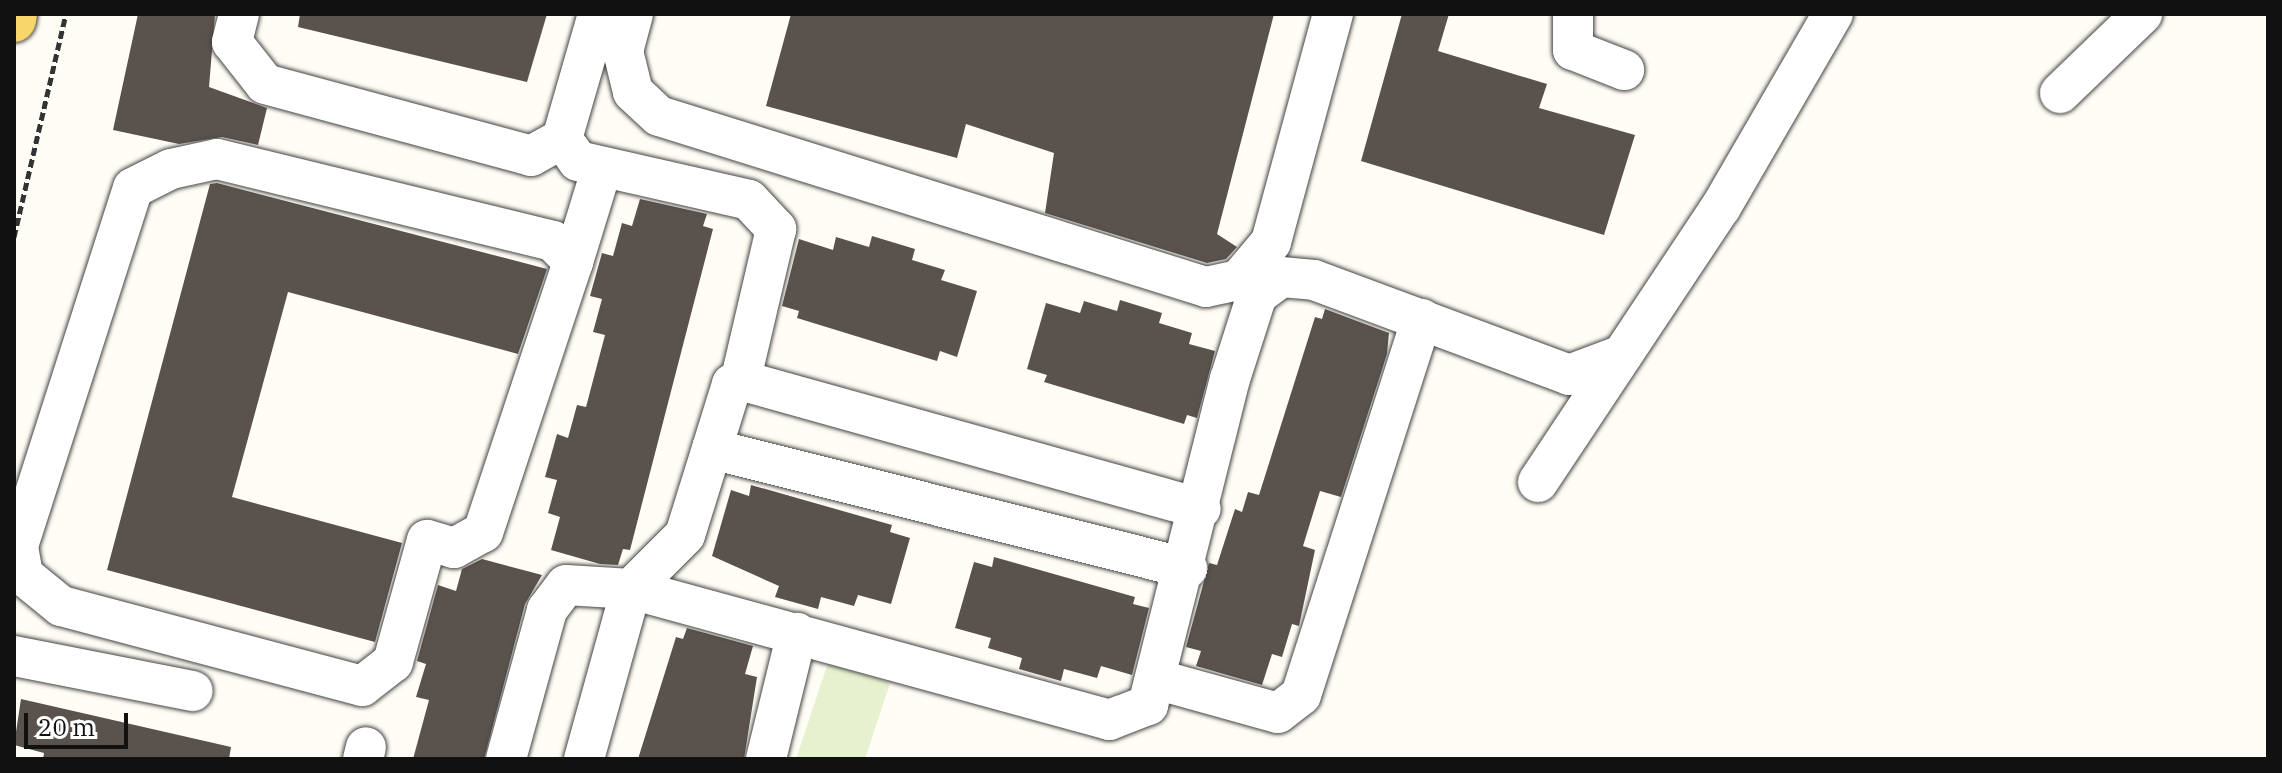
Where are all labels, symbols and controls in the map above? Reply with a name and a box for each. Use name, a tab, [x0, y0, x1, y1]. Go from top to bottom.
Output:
scale bar	[28, 697, 132, 747]
text: 20 m	[38, 711, 95, 743]

